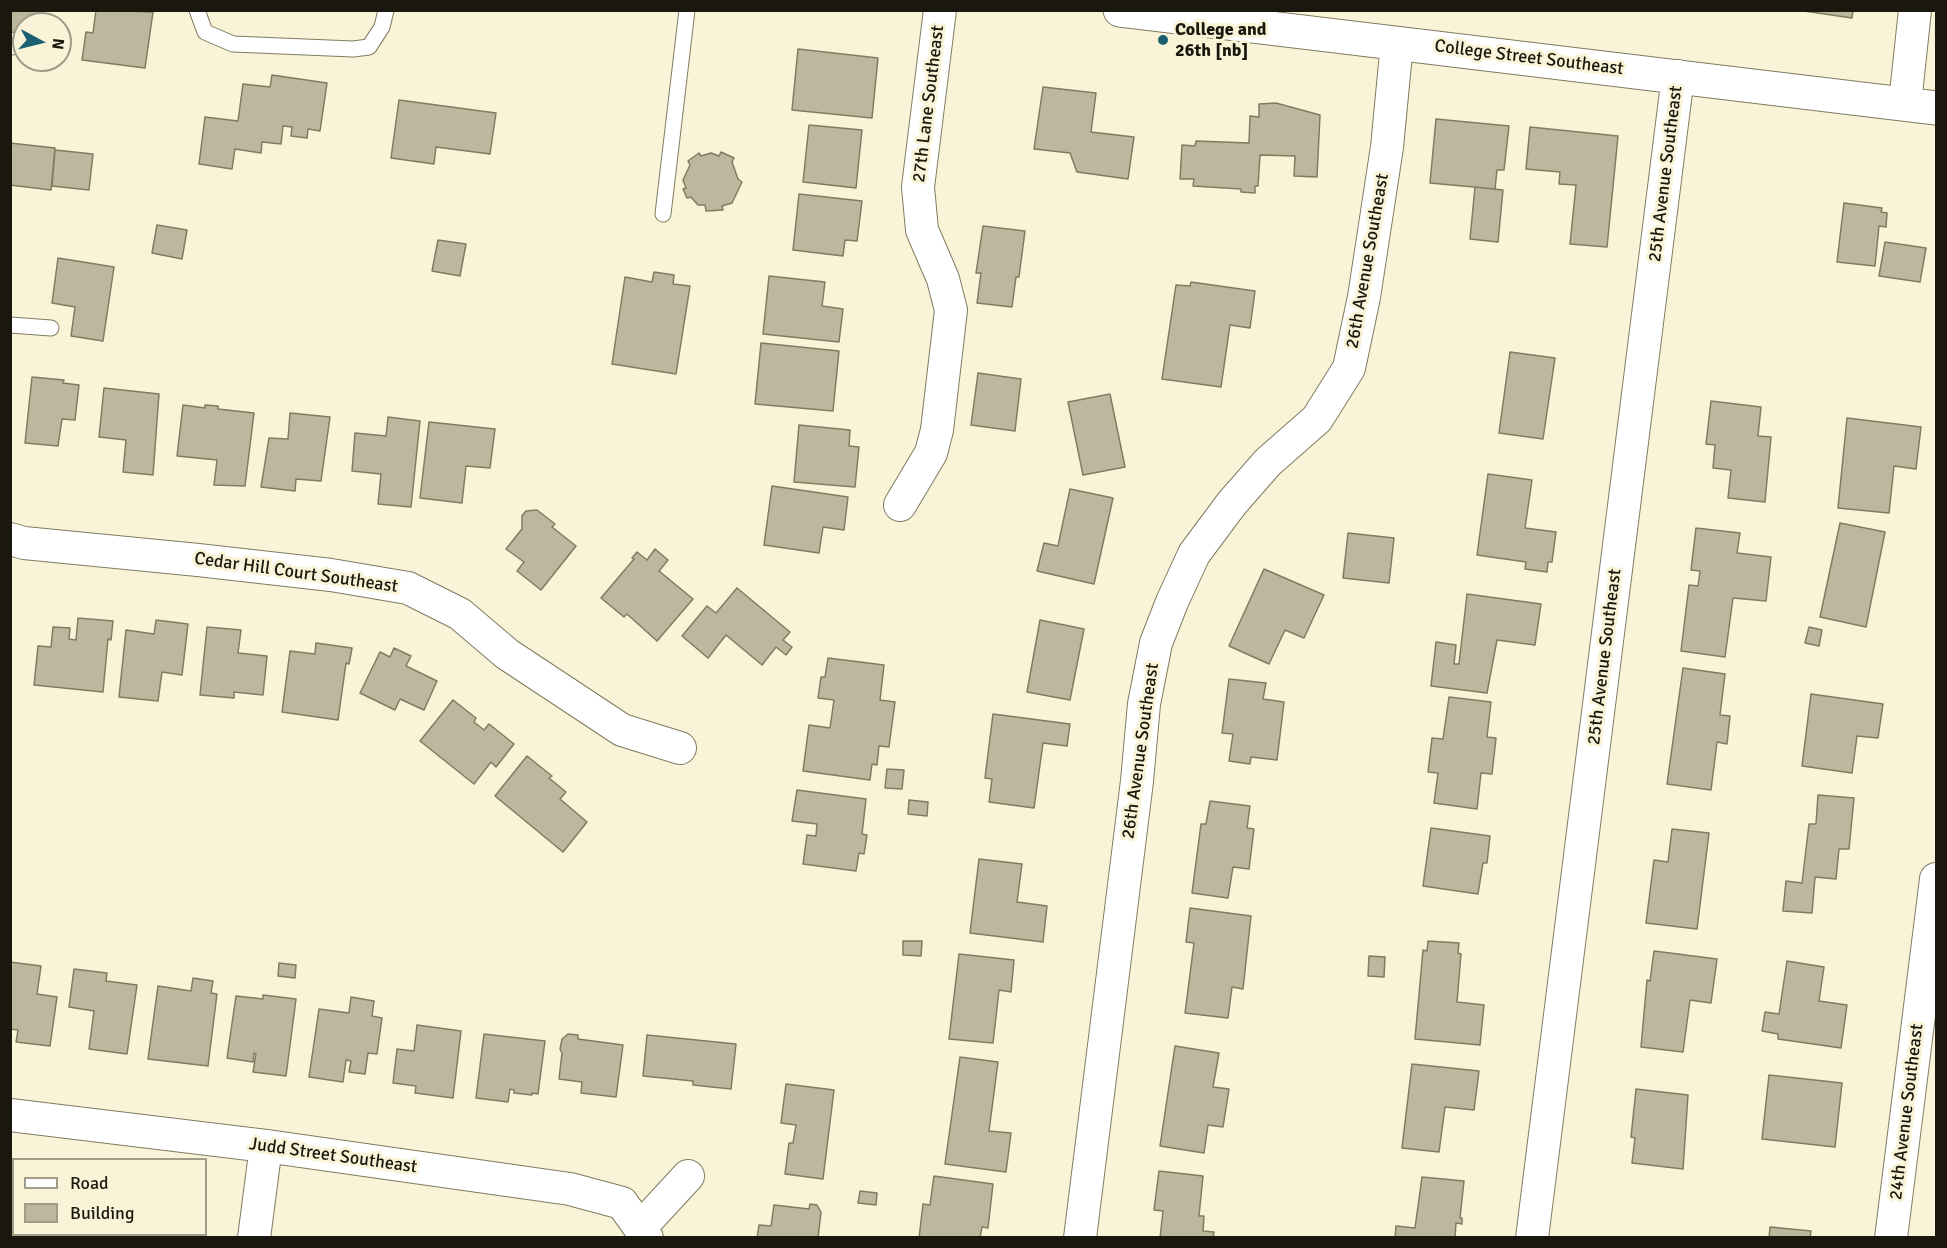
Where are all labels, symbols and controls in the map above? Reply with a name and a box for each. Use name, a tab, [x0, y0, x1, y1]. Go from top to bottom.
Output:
north arrow	[12, 12, 72, 72]
place label: College and 26th [nb]	[1175, 19, 1266, 62]
street label: 27th Lane Southeast	[909, 24, 949, 184]
marker: College and 26th [nb]	[1156, 33, 1170, 47]
street label: College Street Southeast	[1433, 36, 1625, 80]
text: N	[47, 37, 68, 51]
street label: 25th Avenue Southeast	[1644, 85, 1688, 263]
street label: 26th Avenue Southeast	[1342, 172, 1394, 350]
street label: Cedar Hill Court Southeast	[193, 548, 399, 598]
street label: 25th Avenue Southeast	[1583, 568, 1627, 746]
street label: 26th Avenue Southeast	[1118, 662, 1164, 840]
street label: 24th Avenue Southeast	[1885, 1023, 1929, 1201]
street label: Judd Street Southeast	[248, 1134, 418, 1178]
legend	[12, 1158, 207, 1236]
text: Road	[70, 1172, 109, 1194]
text: Building	[70, 1202, 134, 1224]

